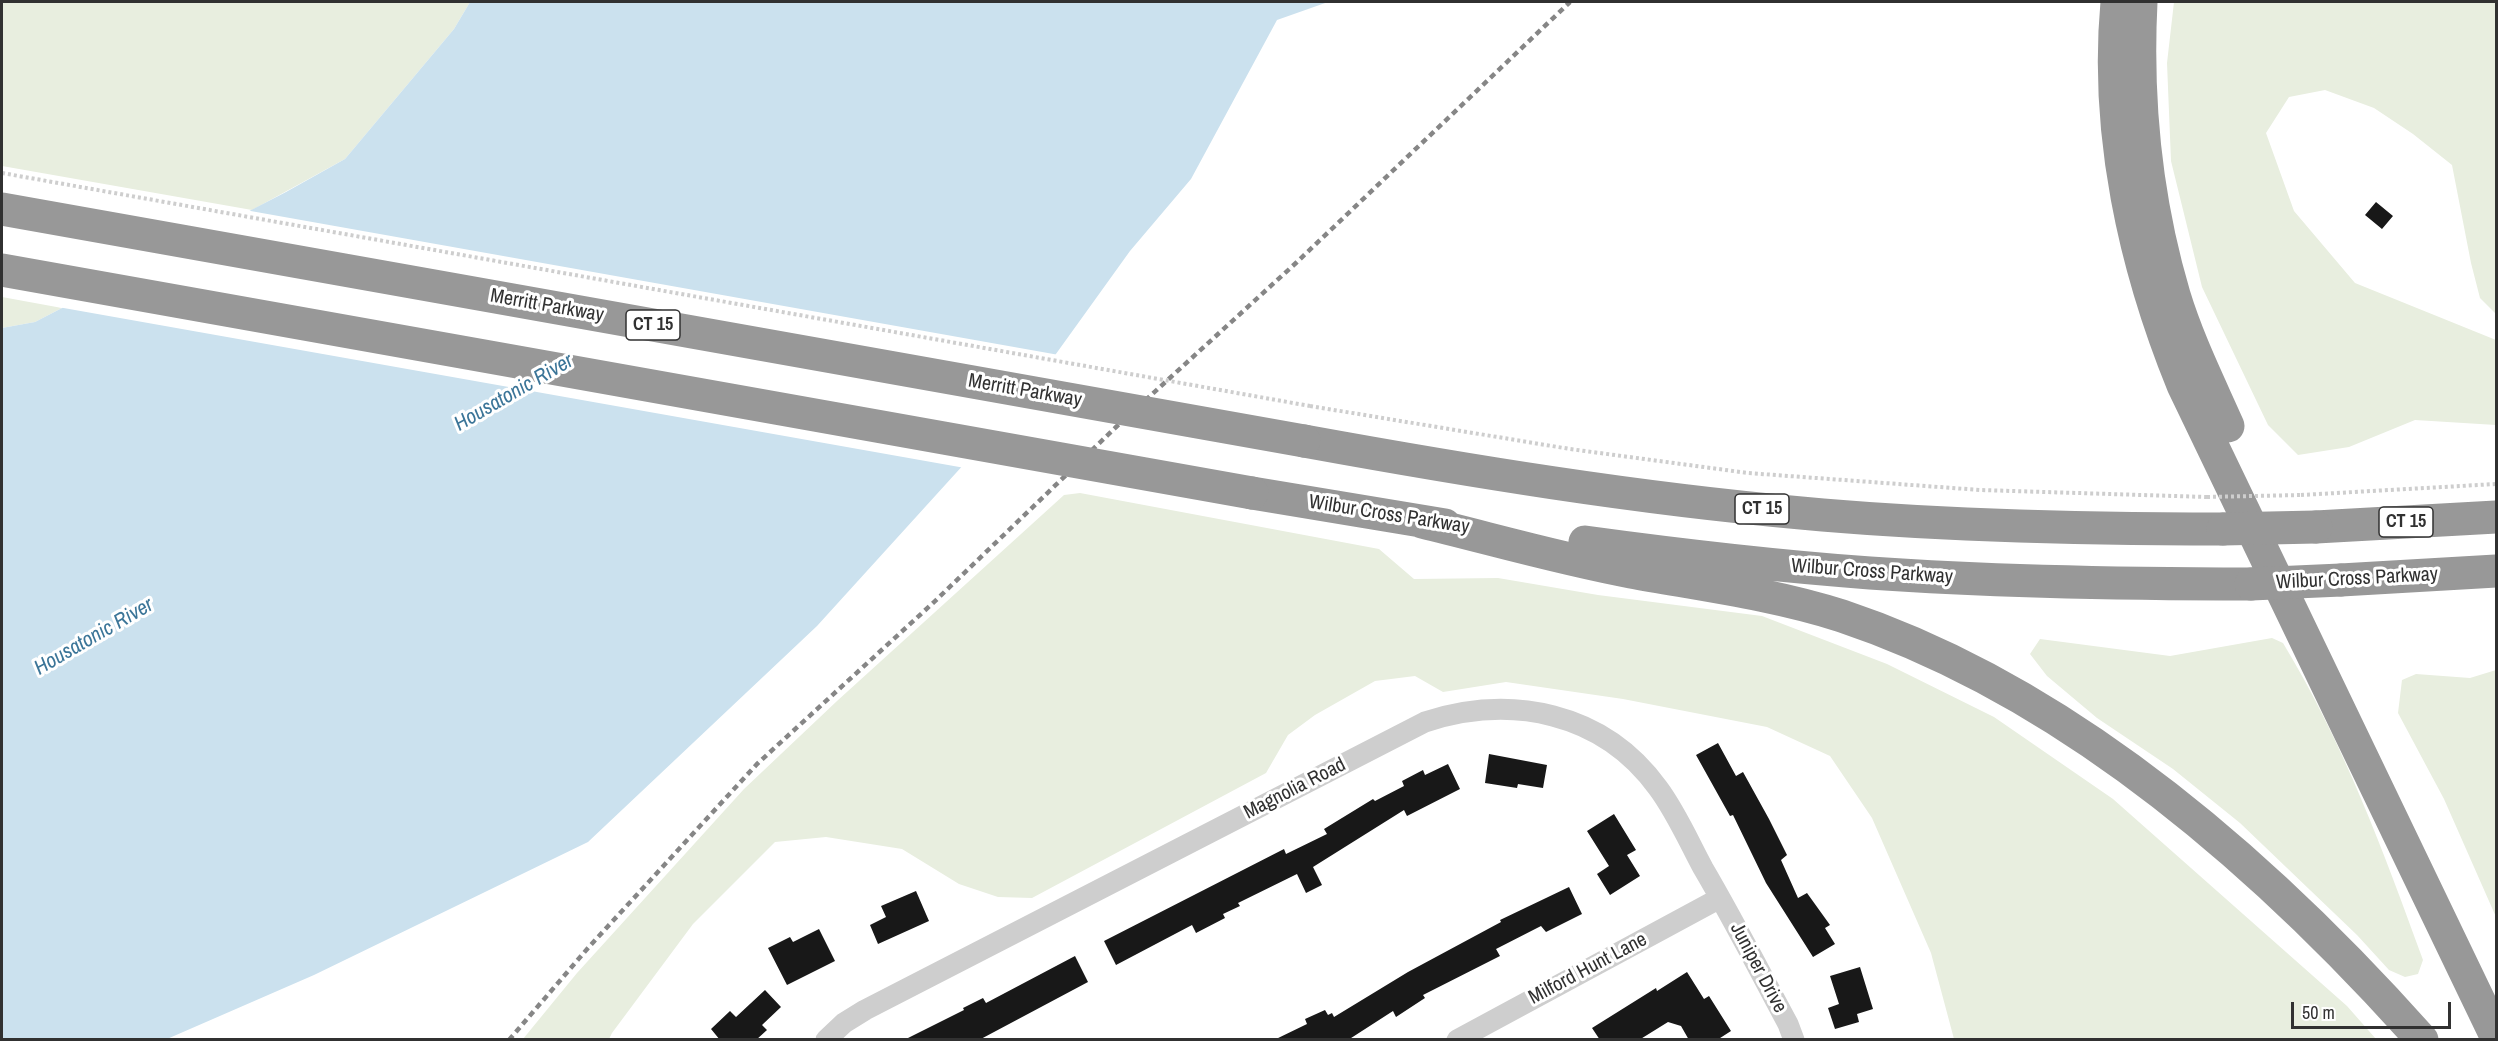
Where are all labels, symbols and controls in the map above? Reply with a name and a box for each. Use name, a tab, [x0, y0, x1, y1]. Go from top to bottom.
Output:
street label: Merritt Parkway	[488, 284, 606, 328]
road number: CT 15	[626, 310, 680, 340]
water label: Housatonic River	[450, 349, 578, 437]
street label: Merritt Parkway	[966, 369, 1084, 413]
street label: Wilbur Cross Parkway	[1307, 490, 1471, 540]
road number: CT 15	[1735, 494, 1789, 524]
road number: CT 15	[2379, 507, 2433, 537]
street label: Wilbur Cross Parkway	[1790, 554, 1954, 590]
street label: Wilbur Cross Parkway	[2275, 563, 2439, 595]
water label: Housatonic River	[30, 593, 158, 681]
street label: Magnolia Road	[1240, 753, 1350, 825]
street label: Juniper Drive	[1724, 919, 1792, 1017]
street label: Milford Hunt Lane	[1525, 928, 1651, 1010]
scale bar	[2294, 990, 2454, 1028]
text: 50 m	[2302, 1000, 2335, 1025]

